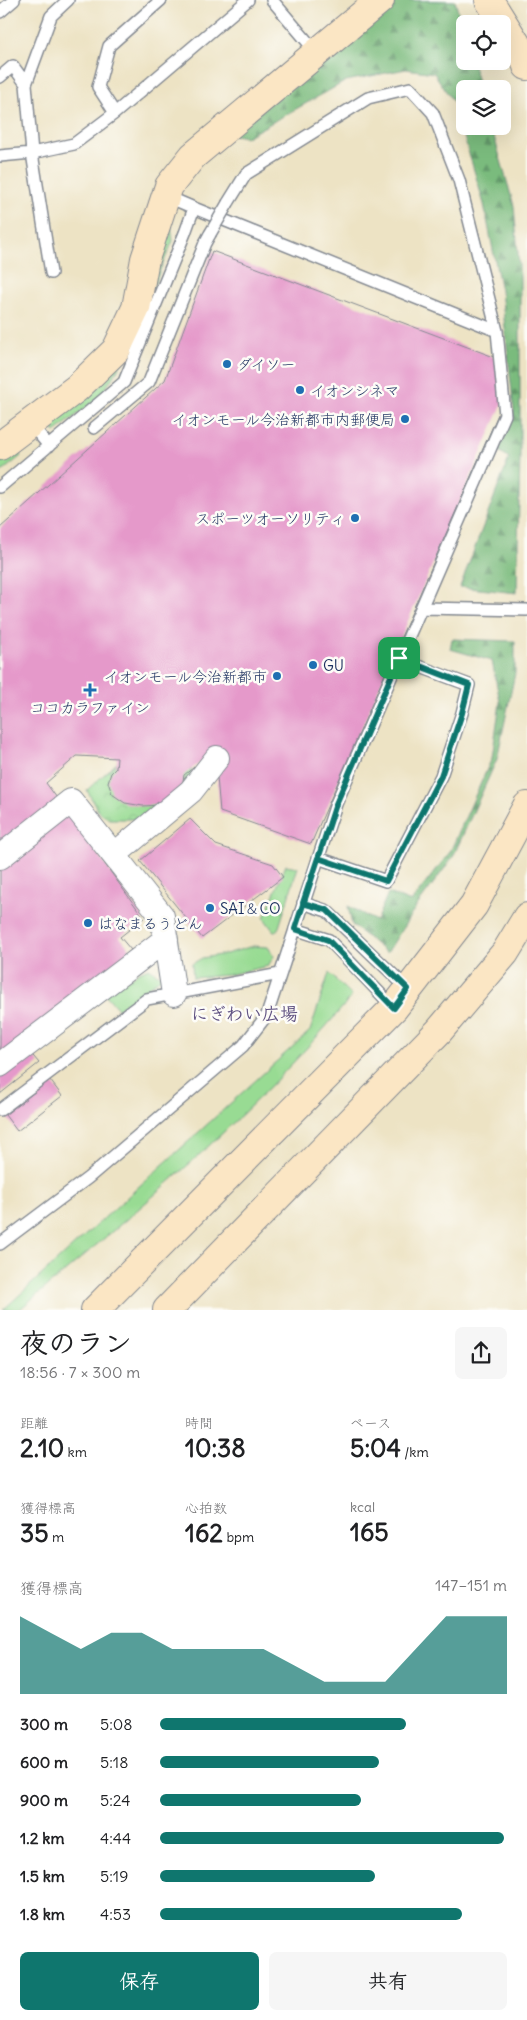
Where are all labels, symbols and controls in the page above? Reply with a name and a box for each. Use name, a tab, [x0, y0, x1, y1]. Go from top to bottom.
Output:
map controls	[456, 15, 511, 135]
button: locate	[456, 15, 511, 70]
button: layers	[456, 80, 511, 135]
place label: ダイソー	[237, 355, 296, 374]
marker: ダイソー	[221, 358, 233, 370]
place label: イオンシネマ	[310, 381, 399, 400]
marker: イオンシネマ	[294, 384, 306, 396]
place label: イオンモール今治新都市内郵便局	[171, 410, 395, 429]
marker: イオンモール今治新都市内郵便局	[399, 413, 411, 425]
place label: スポーツオーソリティ	[195, 509, 345, 528]
marker: スポーツオーソリティ	[349, 512, 361, 524]
pin	[378, 637, 420, 679]
icon: arrive	[385, 644, 413, 672]
place label: GU	[323, 656, 344, 675]
marker: GU	[307, 659, 319, 671]
place label: イオンモール今治新都市	[103, 667, 267, 686]
marker: イオンモール今治新都市	[271, 670, 283, 682]
marker: ココカラファイン	[84, 684, 96, 696]
place label: ココカラファイン	[30, 698, 150, 717]
place label: SAI＆CO	[220, 899, 281, 918]
marker: SAI＆CO	[204, 902, 216, 914]
place label: はなまるうどん	[98, 914, 203, 933]
marker: はなまるうどん	[82, 917, 94, 929]
district label: にぎわい広場	[190, 1002, 298, 1025]
text: 夜のラン	[20, 1325, 132, 1361]
button: share	[455, 1327, 507, 1379]
text: 18:56 · 7 × 300 m	[20, 1362, 140, 1382]
text: 距離	[20, 1414, 48, 1432]
text: 時間	[185, 1414, 213, 1432]
text: ペース	[350, 1414, 391, 1432]
text: 2.10	[20, 1432, 64, 1464]
text: 10:38	[185, 1432, 246, 1464]
text: 5:04	[350, 1432, 401, 1464]
text: km	[64, 1443, 87, 1461]
text: /km	[401, 1443, 429, 1461]
text: kcal	[350, 1498, 375, 1516]
text: 獲得標高	[20, 1499, 76, 1517]
text: 心拍数	[185, 1499, 227, 1517]
text: 165	[350, 1516, 389, 1548]
text: 35	[20, 1517, 49, 1549]
text: 162	[185, 1517, 223, 1549]
text: m	[49, 1528, 64, 1546]
text: bpm	[223, 1528, 254, 1546]
text: 147–151 m	[435, 1575, 507, 1595]
text: 獲得標高	[20, 1578, 84, 1598]
text: 300 m	[20, 1714, 68, 1734]
text: 5:08	[100, 1714, 133, 1734]
text: 600 m	[20, 1752, 68, 1772]
text: 5:18	[100, 1752, 128, 1772]
text: 900 m	[20, 1790, 68, 1810]
text: 5:24	[100, 1790, 131, 1810]
text: 1.2 km	[20, 1828, 64, 1848]
text: 4:44	[100, 1828, 131, 1848]
text: 1.5 km	[20, 1866, 65, 1886]
text: 5:19	[100, 1866, 128, 1886]
text: 1.8 km	[20, 1904, 65, 1924]
text: 4:53	[100, 1904, 131, 1924]
button: 保存	[20, 1952, 259, 2010]
button: 共有	[269, 1952, 507, 2010]

